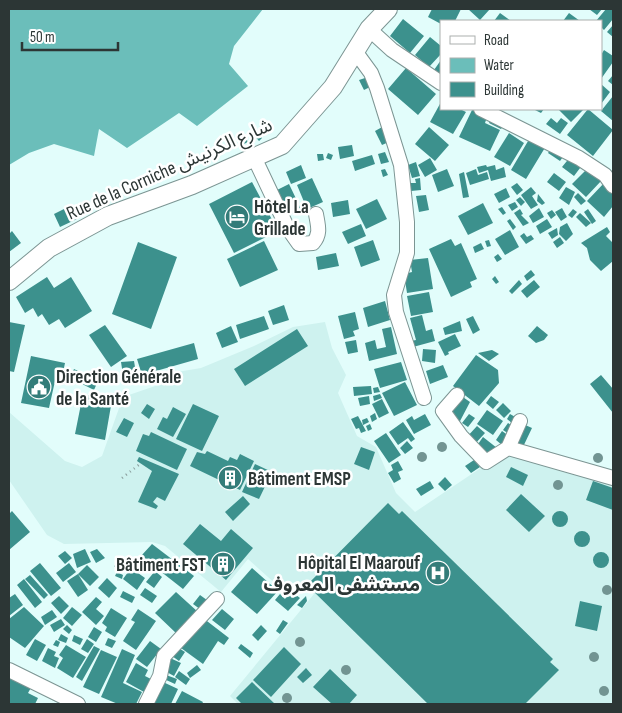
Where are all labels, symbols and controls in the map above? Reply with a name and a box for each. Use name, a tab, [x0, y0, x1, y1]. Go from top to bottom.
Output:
scale bar	[22, 20, 119, 52]
legend	[440, 20, 602, 110]
text: 50 m	[30, 28, 55, 47]
text: Road	[484, 31, 509, 50]
text: Water	[484, 56, 515, 75]
text: Building	[484, 81, 524, 100]
street label: Rue de la Corniche شارع الكرنيش	[63, 114, 276, 226]
place label: Hôtel La Grillade	[254, 196, 309, 241]
hotel icon: Hôtel La Grillade	[224, 204, 250, 230]
place label: Direction Générale de la Santé	[56, 366, 181, 411]
public building icon: Direction Générale de la Santé	[26, 374, 52, 400]
building icon: Bâtiment EMSP	[217, 465, 243, 491]
place label: Bâtiment EMSP	[248, 468, 351, 491]
building icon: Bâtiment FST	[210, 551, 236, 577]
place label: Hôpital El Maarouf مستشفى المعروف	[264, 552, 421, 597]
place label: Bâtiment FST	[116, 554, 206, 577]
hospital icon: Hôpital El Maarouf مستشفى المعروف	[425, 560, 451, 586]

